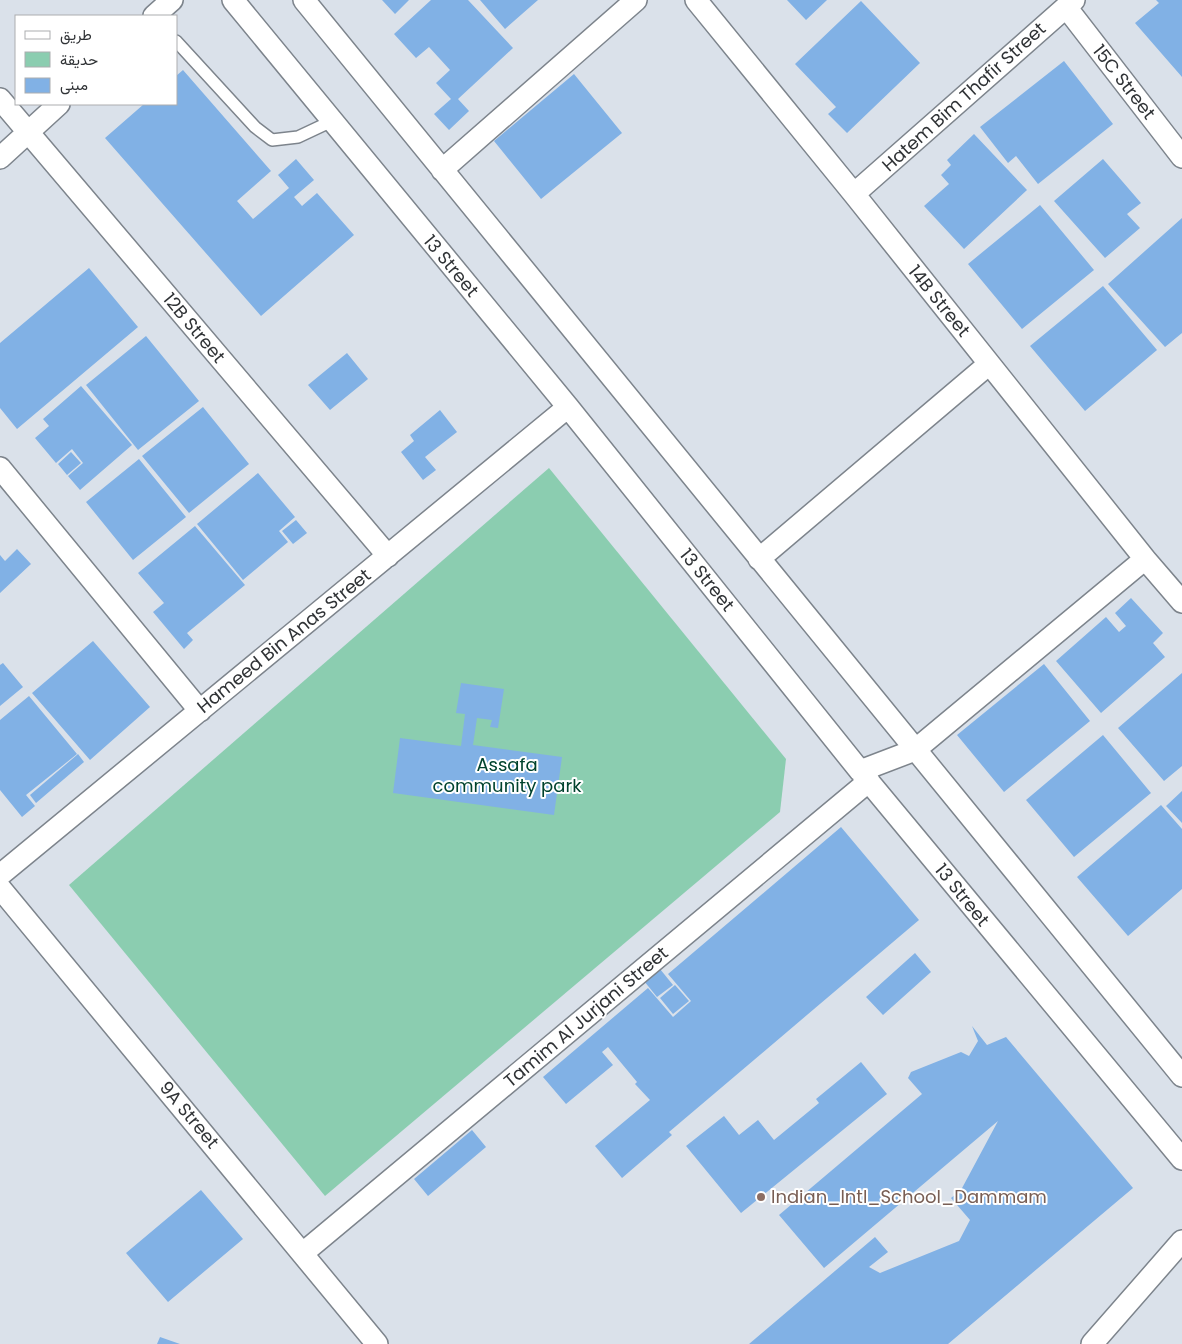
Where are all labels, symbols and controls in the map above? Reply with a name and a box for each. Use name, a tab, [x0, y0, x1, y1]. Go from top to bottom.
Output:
legend	[15, 15, 178, 105]
street label: Hatem Bim Thafir Street	[876, 16, 1051, 177]
text: طريق	[60, 24, 92, 45]
street label: 15C Street	[1087, 39, 1161, 124]
text: حديقة	[60, 49, 98, 70]
text: مبنى	[60, 74, 88, 95]
street label: 13 Street	[418, 229, 485, 302]
street label: 14B Street	[903, 260, 976, 342]
street label: 12B Street	[158, 287, 231, 368]
street label: 13 Street	[674, 543, 740, 616]
street label: Hameed Bin Anas Street	[192, 563, 376, 719]
park label: Assafa community park	[433, 752, 582, 798]
street label: 13 Street	[929, 858, 995, 931]
street label: Tamim Al Jurjani Street	[498, 940, 673, 1093]
street label: 9A Street	[154, 1076, 225, 1154]
place label: Indian_Intl_School_Dammam	[771, 1184, 1047, 1209]
marker: Indian_Intl_School_Dammam	[755, 1191, 767, 1203]

